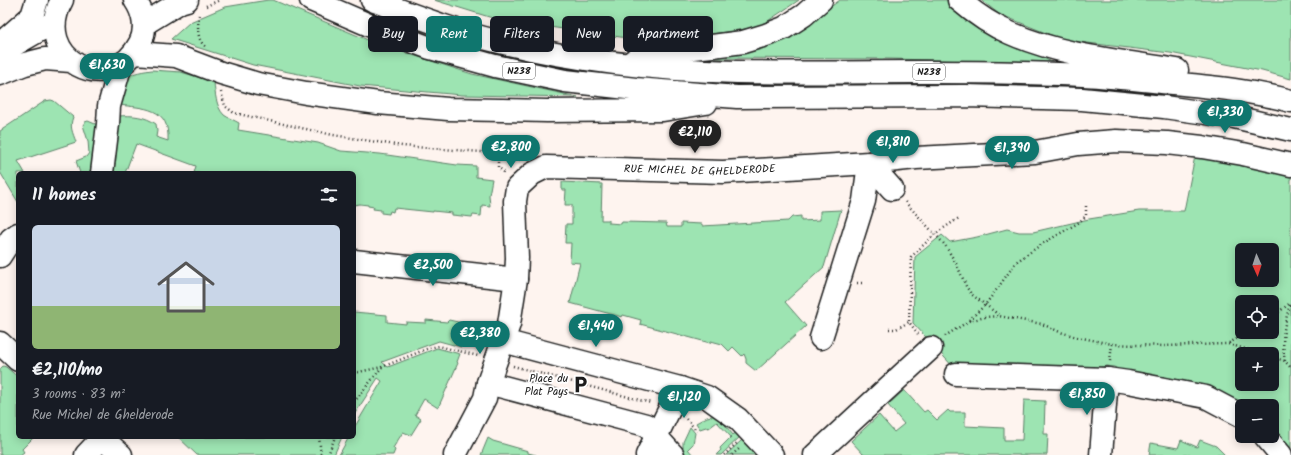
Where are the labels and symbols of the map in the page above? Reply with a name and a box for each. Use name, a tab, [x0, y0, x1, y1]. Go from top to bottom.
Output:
pin: €1,630	[74, 53, 140, 87]
road number: N238	[503, 63, 535, 79]
road number: N238	[913, 64, 945, 80]
pin: €1,330	[1192, 100, 1258, 134]
pin: €2,110	[662, 120, 728, 154]
pin: €1,810	[860, 130, 926, 164]
pin: €2,800	[478, 135, 544, 169]
pin: €1,390	[979, 136, 1045, 170]
street label: RUE MICHEL DE GHELDERODE	[624, 160, 777, 181]
north arrow	[1235, 243, 1279, 287]
pin: €2,500	[400, 253, 466, 287]
pin: €1,440	[563, 314, 629, 348]
pin: €2,380	[447, 321, 513, 355]
place label: Place du Plat Pays	[525, 370, 569, 401]
parking icon: Place du Plat Pays	[571, 375, 591, 395]
pin: €1,850	[1054, 382, 1120, 416]
pin: €1,120	[651, 385, 717, 419]

